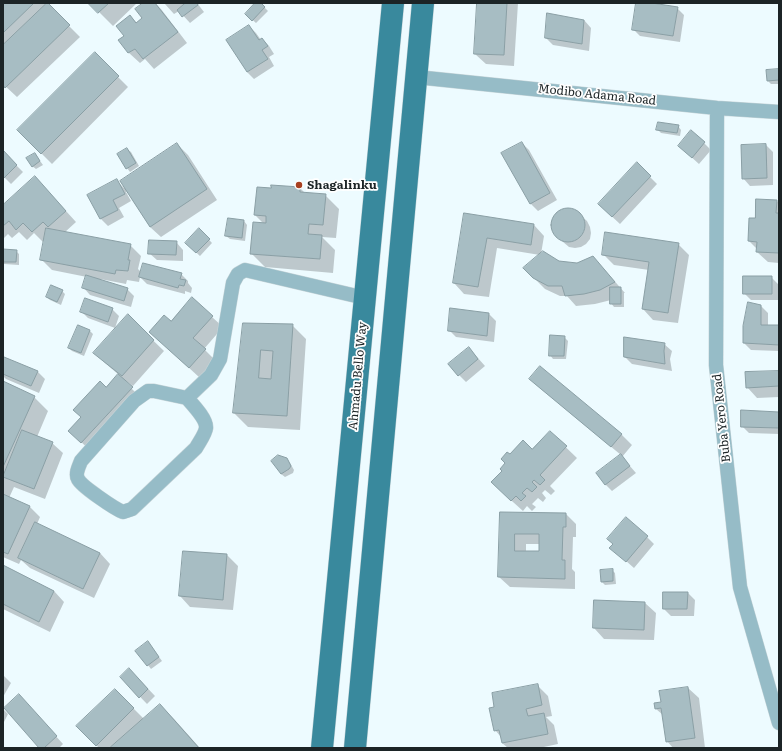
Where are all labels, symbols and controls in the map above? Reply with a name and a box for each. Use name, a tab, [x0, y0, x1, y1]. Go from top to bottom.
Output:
street label: Modibo Adama Road	[537, 82, 657, 108]
place label: Shagalinku	[307, 178, 377, 192]
marker: Shagalinku	[294, 180, 304, 190]
street label: Ahmadu Bello Way	[346, 321, 370, 431]
street label: Buba Yero Road	[710, 373, 734, 463]

